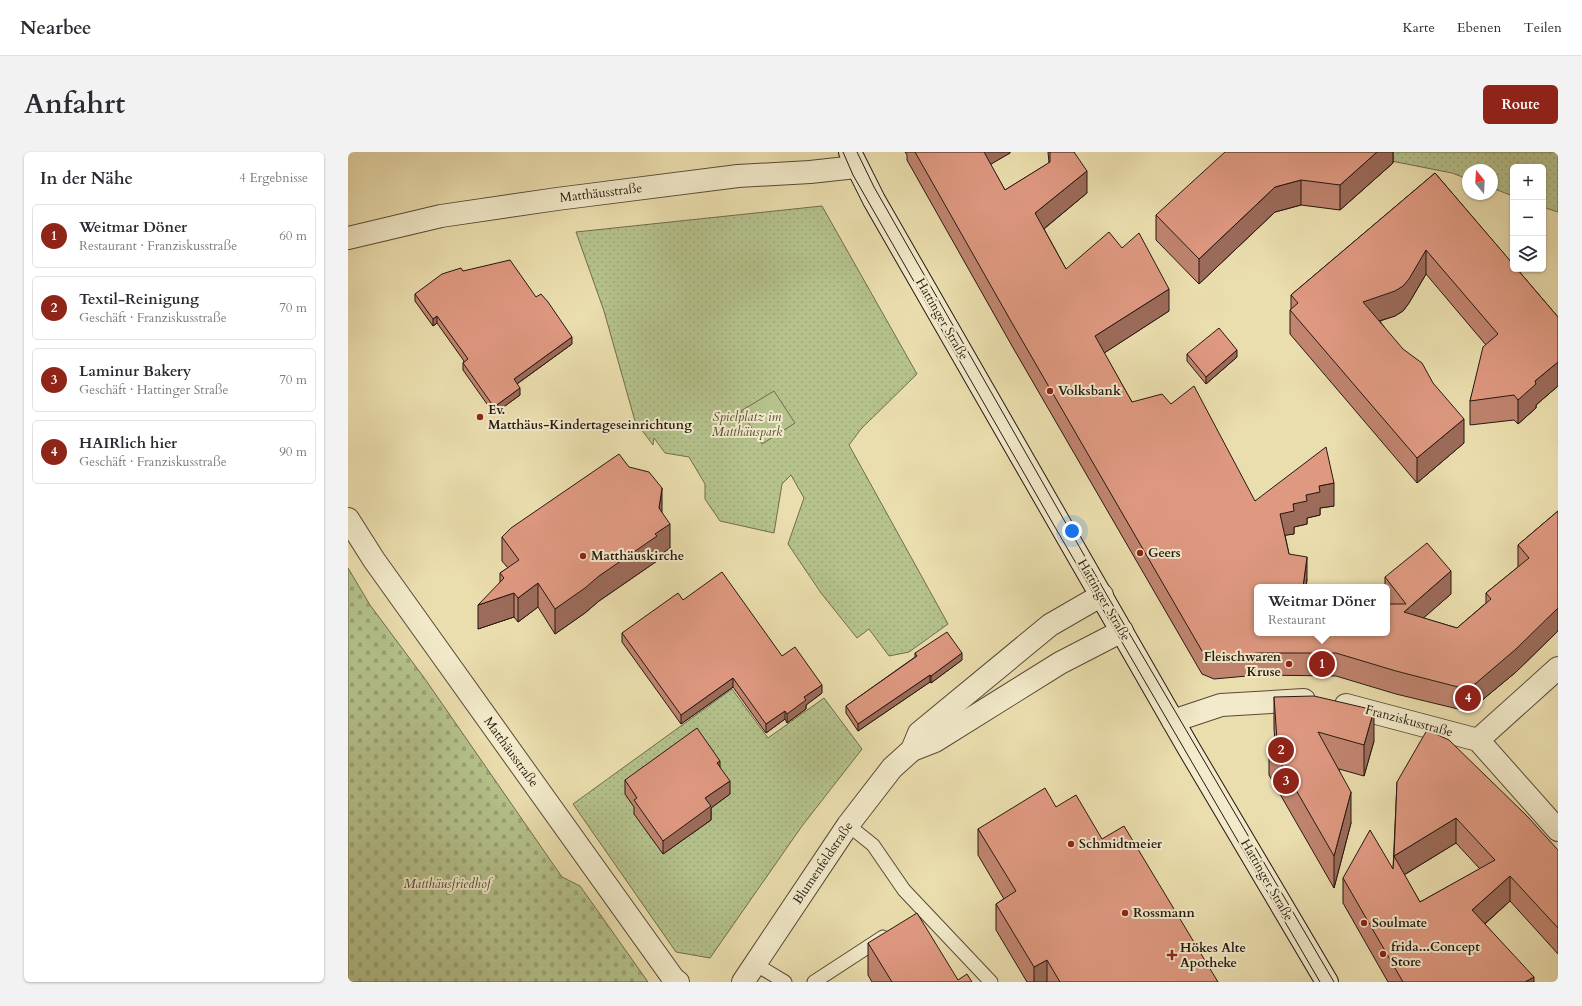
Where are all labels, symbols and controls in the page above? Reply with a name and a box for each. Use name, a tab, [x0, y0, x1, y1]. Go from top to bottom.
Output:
text: Nearbee	[20, 15, 91, 41]
text: Karte	[1402, 18, 1435, 37]
text: Ebenen	[1457, 18, 1502, 37]
text: Teilen	[1524, 18, 1562, 37]
text: Anfahrt	[24, 85, 125, 123]
button: Route	[1483, 85, 1558, 124]
north arrow	[1462, 164, 1498, 200]
map controls	[1510, 164, 1546, 272]
button: +	[1510, 164, 1546, 200]
text: In der Nähe	[40, 167, 133, 190]
text: 4 Ergebnisse	[239, 169, 308, 187]
street label: Matthäusstraße	[559, 179, 643, 207]
button: −	[1510, 200, 1546, 236]
text: Weitmar Döner	[79, 217, 187, 237]
text: 1	[51, 227, 57, 245]
text: 60 m	[279, 227, 307, 245]
button: layers	[1510, 236, 1546, 272]
text: Restaurant · Franziskusstraße	[79, 237, 237, 255]
street label: Hattinger Straße	[911, 275, 973, 363]
text: Textil-Reinigung	[79, 289, 199, 309]
text: 2	[51, 299, 57, 317]
text: 70 m	[279, 299, 307, 317]
text: Geschäft · Franziskusstraße	[79, 309, 227, 327]
text: Laminur Bakery	[79, 361, 191, 381]
text: 3	[51, 371, 57, 389]
text: 70 m	[279, 371, 307, 389]
text: Geschäft · Hattinger Straße	[79, 381, 228, 399]
place label: Volksbank	[1058, 382, 1122, 400]
marker: Volksbank	[1045, 386, 1055, 396]
place label: Ev. Matthäus-Kindertageseinrichtung	[488, 401, 692, 434]
park label: Spielplatz im Matthäuspark	[712, 408, 783, 441]
marker: Ev. Matthäus-Kindertageseinrichtung	[475, 412, 485, 422]
text: HAIRlich hier	[79, 433, 177, 453]
text: 4	[51, 443, 57, 461]
text: 90 m	[279, 443, 307, 461]
text: Geschäft · Franziskusstraße	[79, 453, 227, 471]
your location	[1062, 521, 1082, 541]
place label: Geers	[1148, 544, 1181, 562]
place label: Matthäuskirche	[591, 547, 684, 565]
marker: Geers	[1135, 548, 1145, 558]
marker: Matthäuskirche	[578, 551, 588, 561]
street label: Hattinger Straße	[1073, 556, 1135, 644]
popup	[1254, 584, 1390, 636]
text: Weitmar Döner	[1268, 591, 1376, 611]
text: Restaurant	[1268, 611, 1326, 629]
place label: Fleischwaren Kruse	[1204, 648, 1282, 681]
pin: 1	[1309, 649, 1335, 679]
marker: Fleischwaren Kruse	[1284, 659, 1294, 669]
pin: 4	[1455, 683, 1481, 713]
street label: Franziskusstraße	[1363, 701, 1455, 741]
street label: Matthäusstraße	[479, 713, 543, 791]
pin: 2	[1268, 735, 1294, 765]
pin: 3	[1273, 766, 1299, 796]
street label: Blumenfeldstraße	[789, 818, 857, 908]
place label: Schmidtmeier	[1079, 835, 1163, 853]
street label: Hattinger Straße	[1236, 836, 1298, 924]
marker: Schmidtmeier	[1066, 839, 1076, 849]
park label: Matthäusfriedhof	[403, 875, 494, 893]
place label: Rossmann	[1133, 904, 1196, 922]
marker: Rossmann	[1120, 908, 1130, 918]
place label: Soulmate	[1372, 914, 1427, 932]
marker: Soulmate	[1359, 918, 1369, 928]
place label: frida...Concept Store	[1391, 938, 1480, 971]
place label: Hökes Alte Apotheke	[1180, 939, 1246, 972]
marker: frida...Concept Store	[1378, 949, 1388, 959]
marker: Hökes Alte Apotheke	[1167, 950, 1177, 960]

